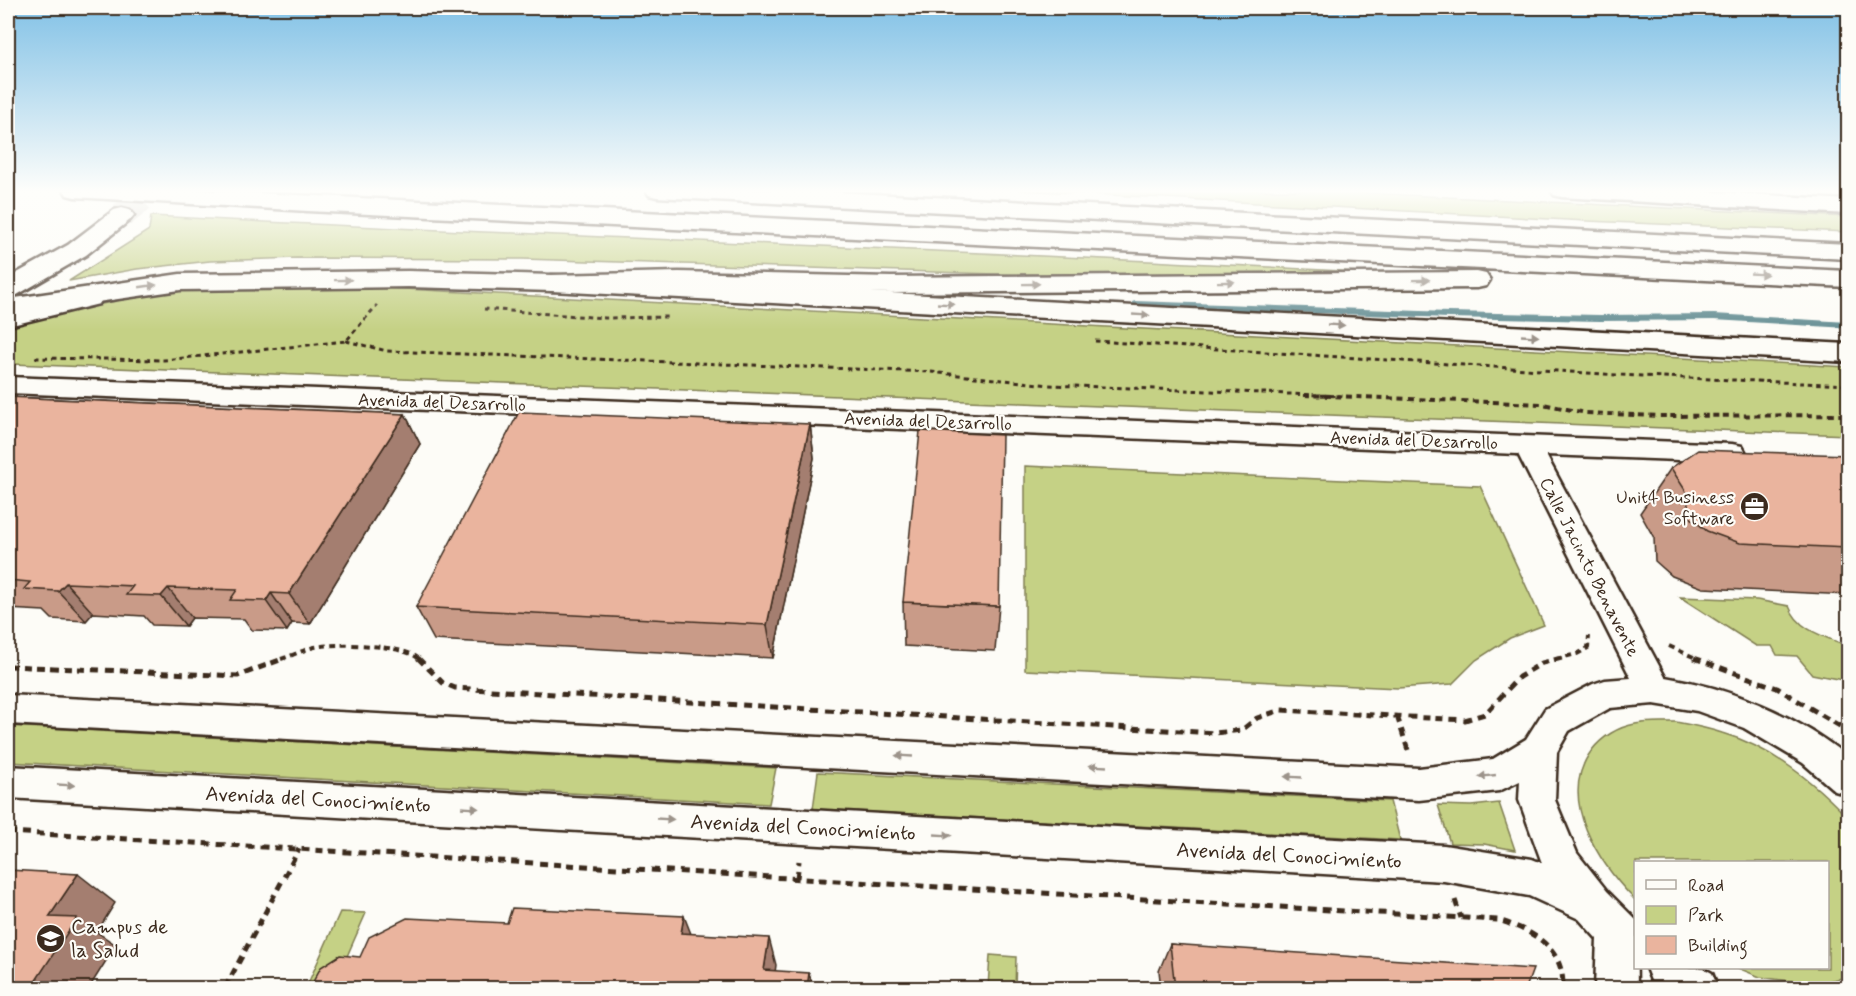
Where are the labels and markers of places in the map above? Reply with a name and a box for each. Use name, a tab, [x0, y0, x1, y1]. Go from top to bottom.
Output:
place label: Unit4 Business Software	[1616, 486, 1734, 531]
office icon: Unit4 Business Software	[1739, 491, 1771, 523]
place label: Campus de la Salud	[71, 913, 168, 965]
school or university icon: Campus de la Salud	[34, 922, 66, 954]

